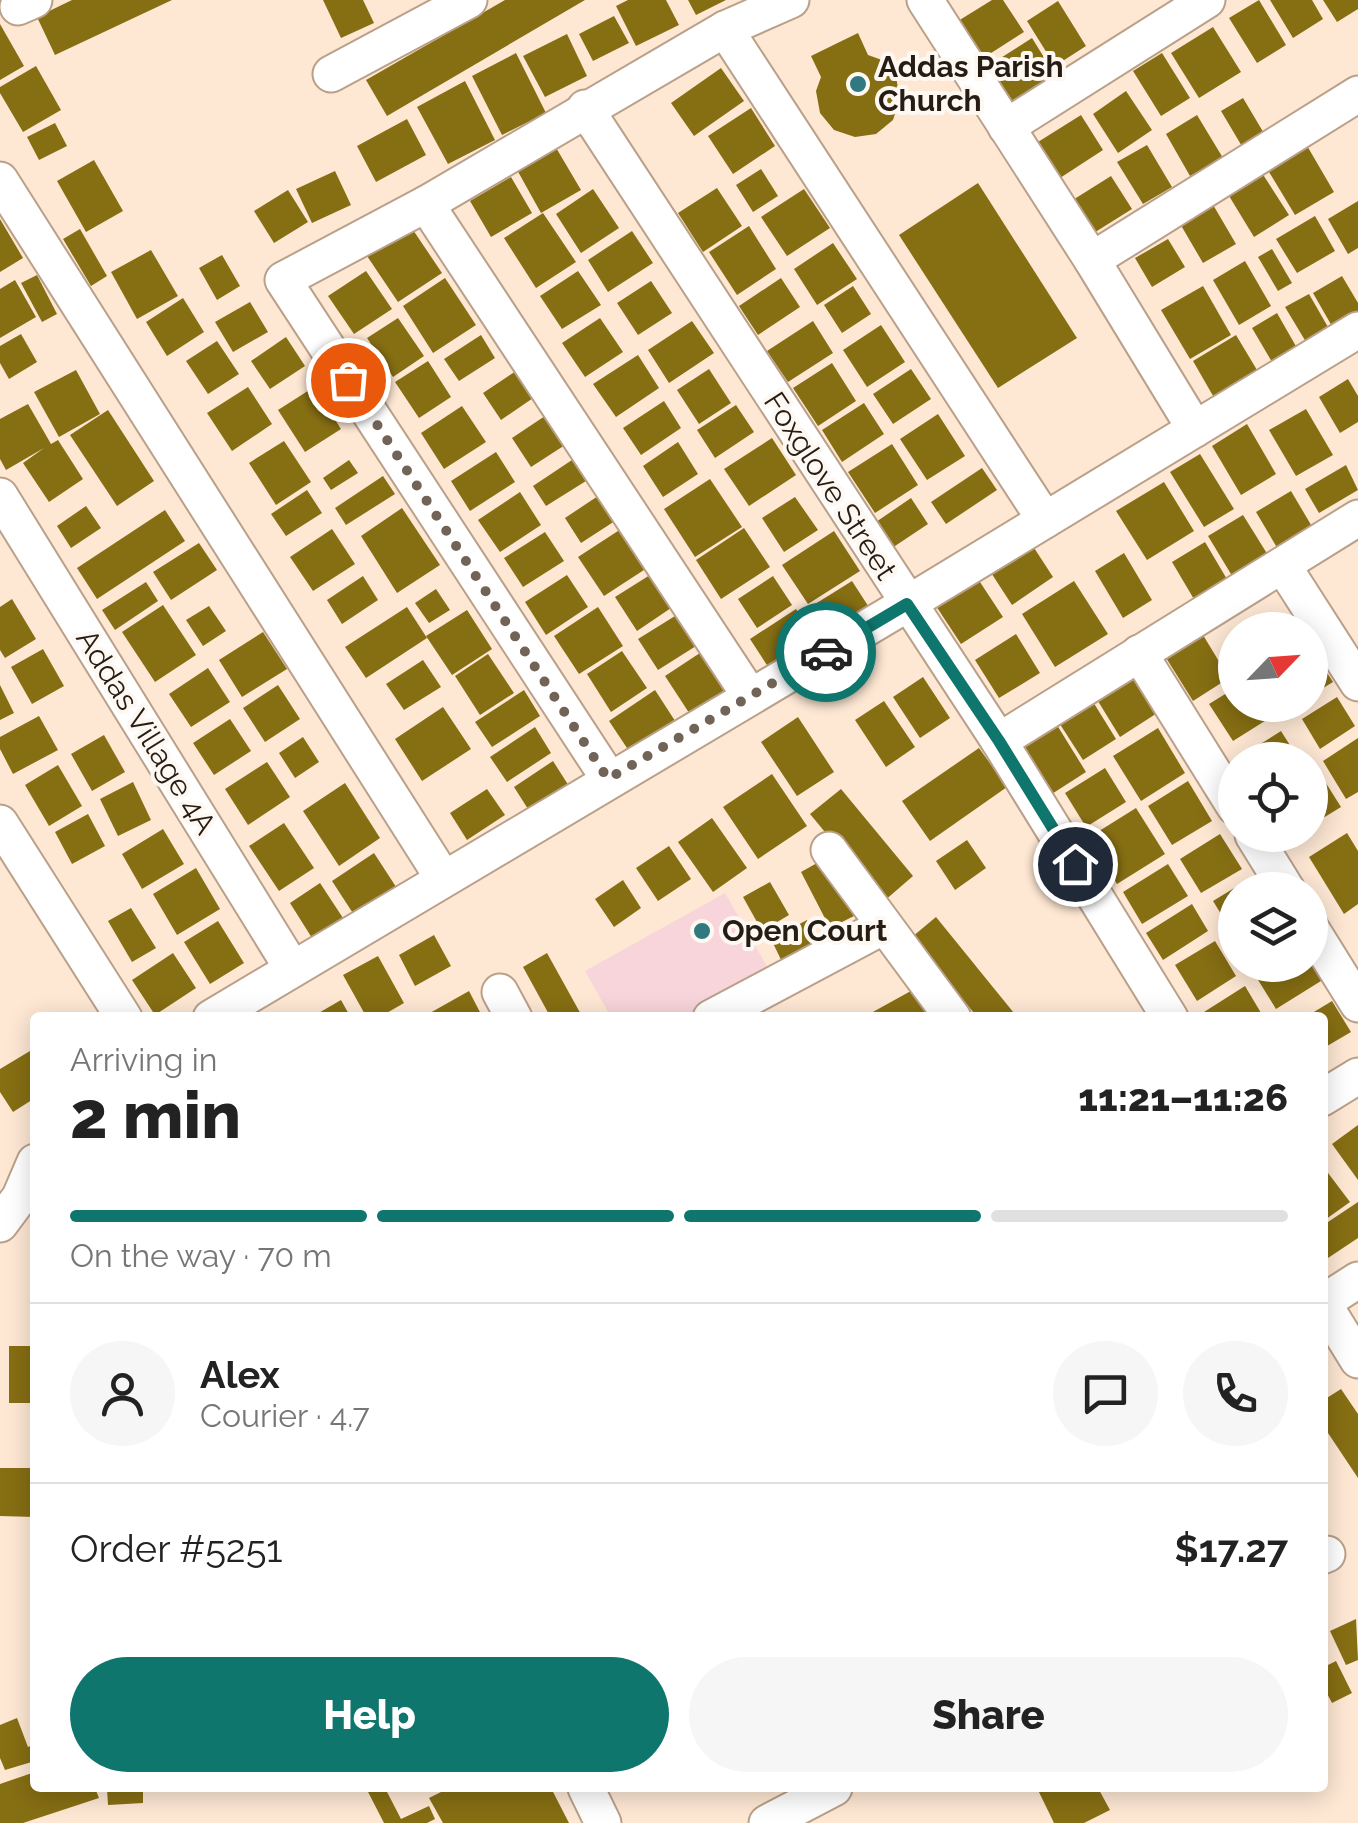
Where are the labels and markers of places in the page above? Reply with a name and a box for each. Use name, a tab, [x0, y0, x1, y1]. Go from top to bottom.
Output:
place label: Addas Parish Church	[878, 49, 1064, 118]
marker: Addas Parish Church	[847, 73, 869, 95]
pin	[306, 338, 391, 423]
pin	[1033, 822, 1118, 907]
place label: Open Court	[722, 913, 888, 948]
marker: Open Court	[691, 920, 713, 942]

